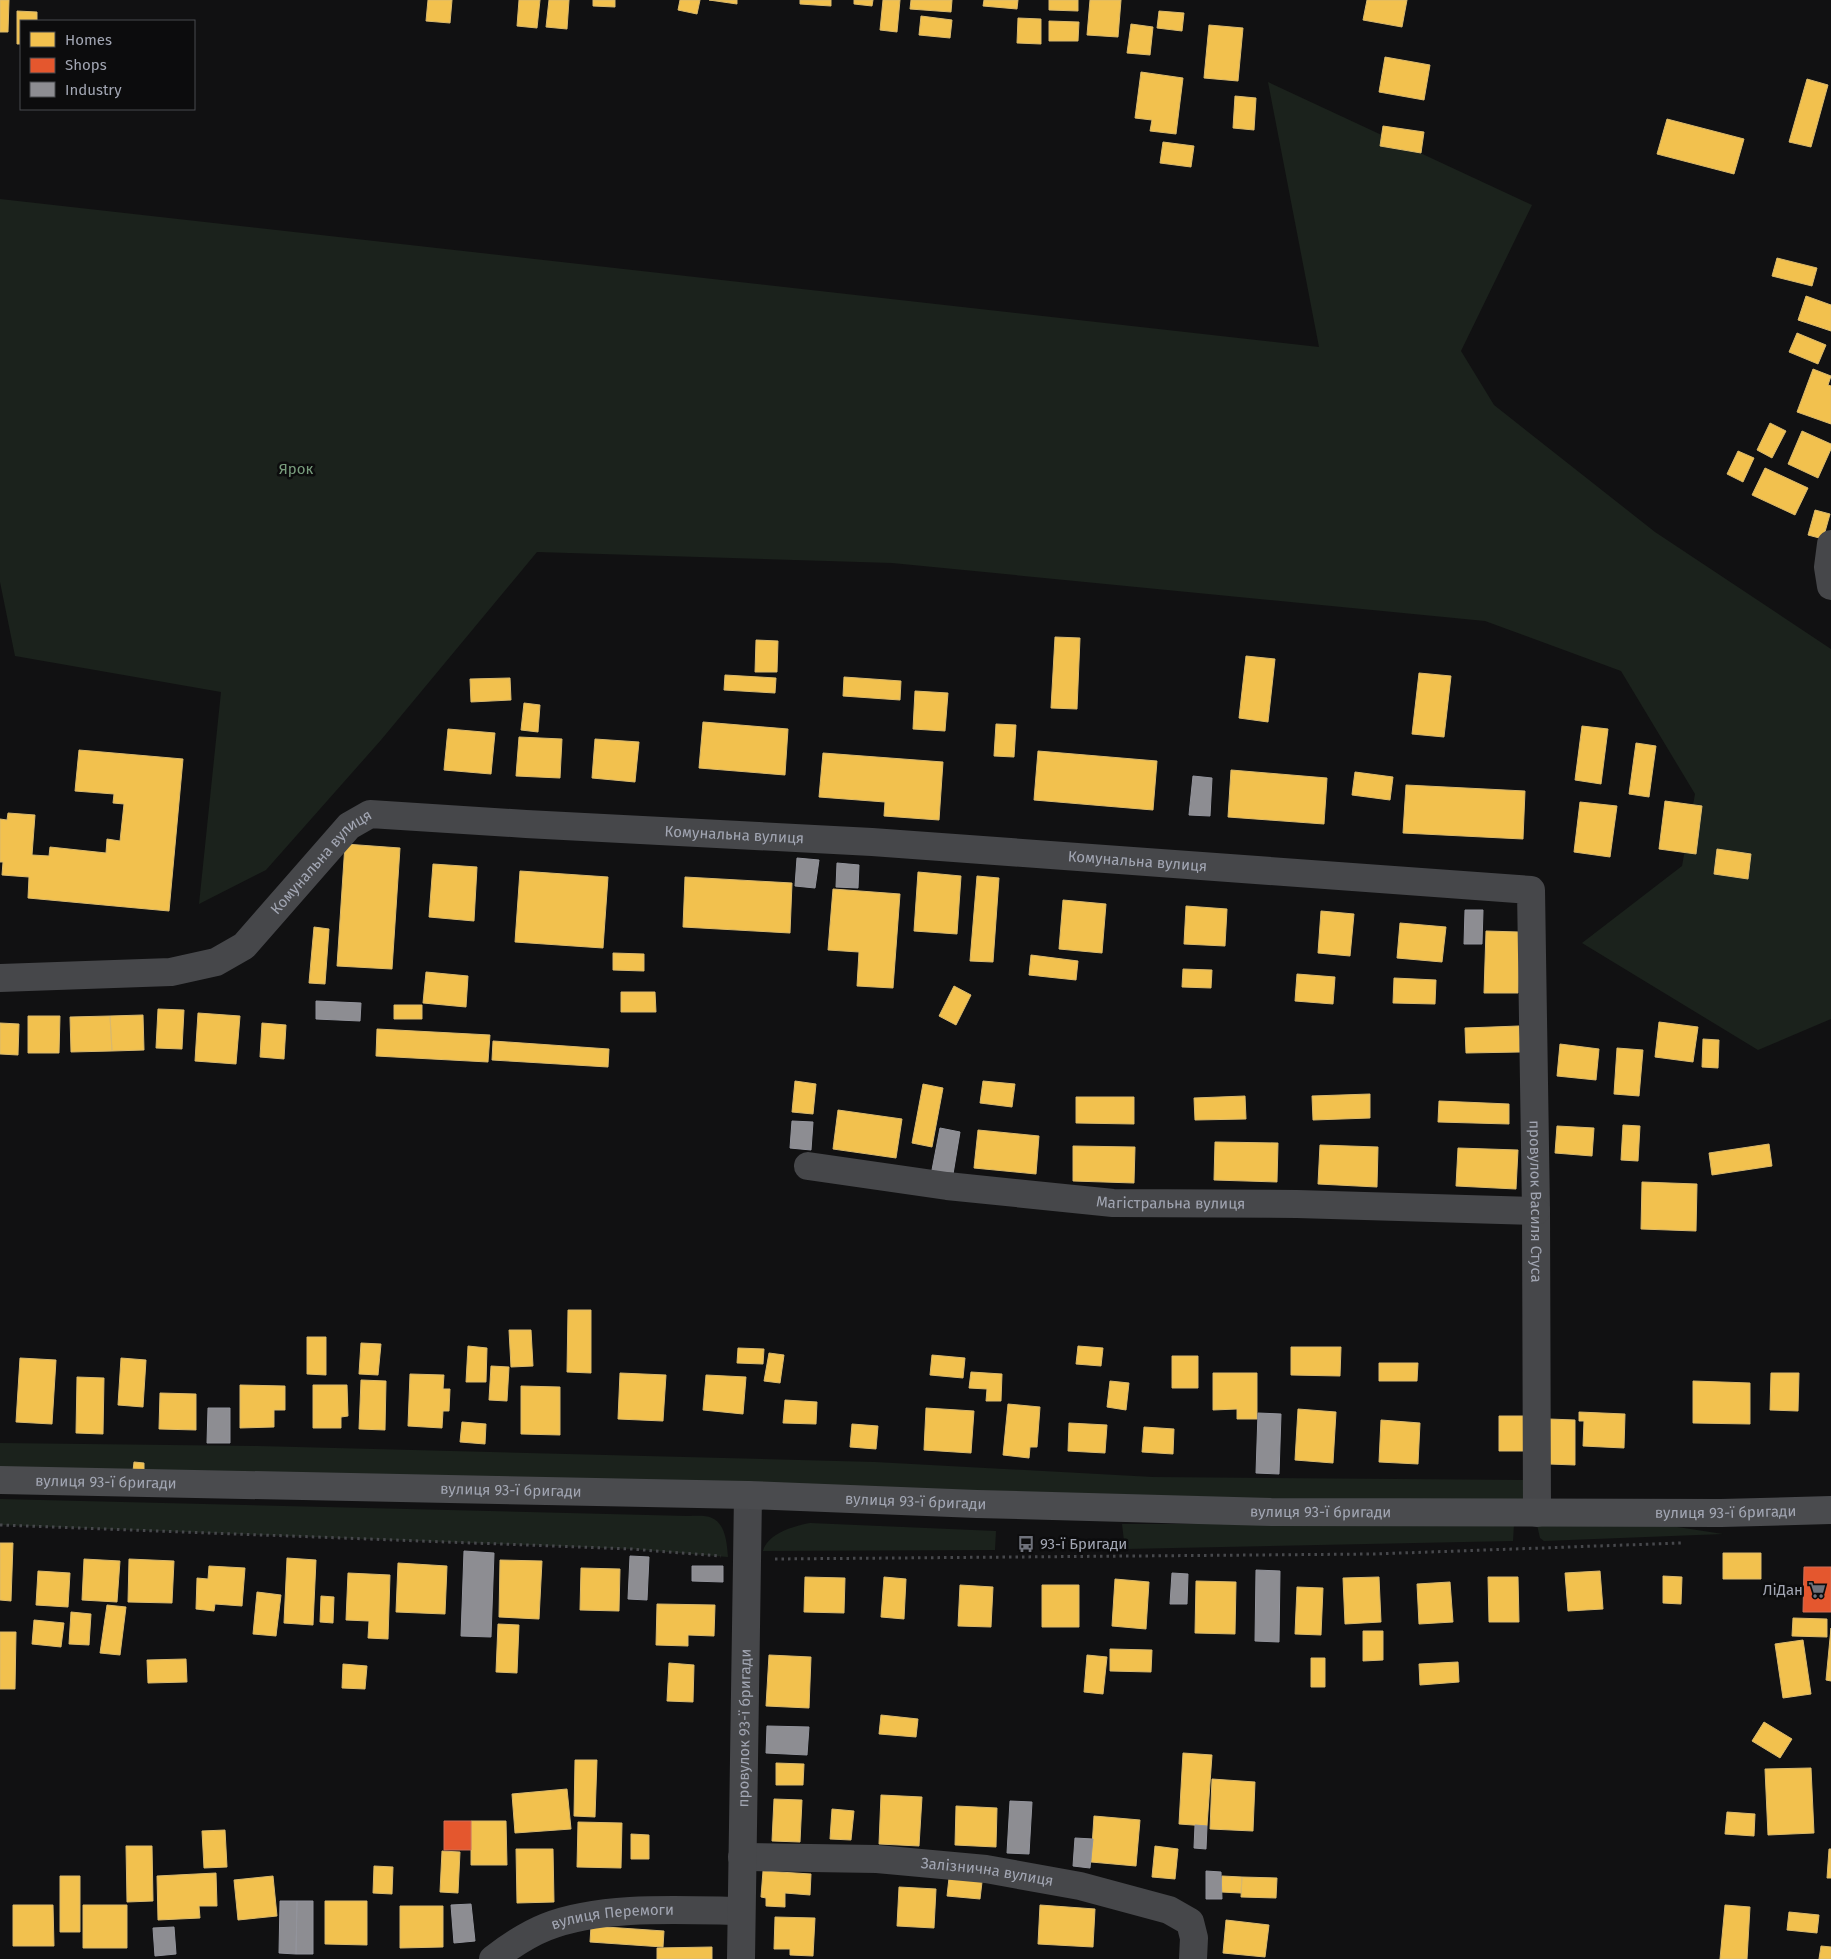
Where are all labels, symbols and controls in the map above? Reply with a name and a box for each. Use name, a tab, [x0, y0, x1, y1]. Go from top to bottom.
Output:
legend	[20, 20, 195, 110]
text: Homes	[65, 31, 112, 49]
text: Shops	[65, 56, 107, 74]
text: Industry	[65, 81, 122, 99]
park label: Ярок	[279, 460, 313, 478]
street label: Комунальна вулиця	[267, 806, 375, 918]
street label: Комунальна вулиця	[664, 822, 804, 847]
street label: Комунальна вулиця	[1067, 847, 1208, 875]
street label: провулок Василя Стуса	[1526, 1120, 1545, 1283]
street label: Магістральна вулиця	[1095, 1192, 1245, 1213]
street label: вулиця 93-ї бригади	[35, 1472, 177, 1493]
street label: вулиця 93-ї бригади	[440, 1480, 582, 1501]
street label: вулиця 93-ї бригади	[845, 1490, 987, 1513]
street label: вулиця 93-ї бригади	[1250, 1502, 1391, 1521]
street label: вулиця 93-ї бригади	[1655, 1502, 1797, 1522]
bus stop icon: 93-ї Бригади	[1016, 1534, 1036, 1554]
place label: 93-ї Бригади	[1040, 1535, 1127, 1553]
supermarket icon: ЛіДан	[1807, 1580, 1827, 1600]
place label: ЛіДан	[1763, 1581, 1803, 1599]
street label: провулок 93-ї бригади	[734, 1649, 755, 1807]
street label: Залізнична вулиця	[920, 1854, 1055, 1890]
street label: вулиця Перемоги	[549, 1901, 674, 1933]

